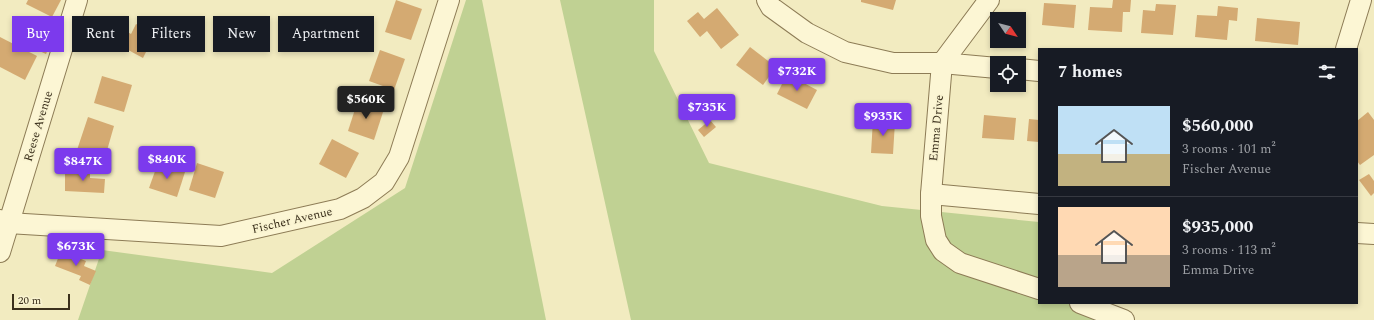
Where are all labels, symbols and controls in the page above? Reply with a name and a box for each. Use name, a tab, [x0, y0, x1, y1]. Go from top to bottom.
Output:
north arrow	[990, 12, 1026, 48]
map controls	[990, 12, 1026, 92]
chip: Buy	[12, 16, 64, 52]
chip: Rent	[72, 16, 129, 52]
chip: Filters	[137, 16, 205, 52]
chip: New	[213, 16, 270, 52]
chip: Apartment	[278, 16, 374, 52]
button: locate	[990, 56, 1026, 92]
pin: $732K	[769, 58, 825, 92]
text: 7 homes	[1058, 59, 1123, 85]
text: $732K	[777, 61, 817, 81]
icon: filters	[1316, 61, 1338, 83]
pin: $560K	[338, 86, 394, 120]
street label: Reese Avenue	[19, 88, 58, 164]
text: $560K	[346, 89, 386, 109]
pin: $735K	[679, 94, 735, 128]
street label: Emma Drive	[924, 94, 949, 162]
text: $735K	[687, 97, 727, 117]
pin: $935K	[855, 103, 911, 137]
text: $935K	[863, 106, 903, 126]
text: $560,000	[1182, 113, 1253, 139]
icon: home	[1090, 122, 1138, 170]
text: 3 rooms · 101 m²	[1182, 139, 1276, 159]
pin: $840K	[139, 146, 195, 180]
pin: $847K	[55, 148, 111, 182]
text: $840K	[147, 149, 187, 169]
text: $847K	[63, 151, 103, 171]
text: Fischer Avenue	[1182, 159, 1271, 179]
street label: Fischer Avenue	[250, 202, 334, 239]
text: $935,000	[1182, 214, 1253, 240]
icon: home	[1090, 223, 1138, 271]
pin: $673K	[48, 233, 104, 267]
text: $673K	[56, 236, 96, 256]
text: 3 rooms · 113 m²	[1182, 240, 1276, 260]
text: Emma Drive	[1182, 260, 1254, 280]
scale bar	[12, 292, 70, 311]
text: 20 m	[18, 292, 41, 309]

